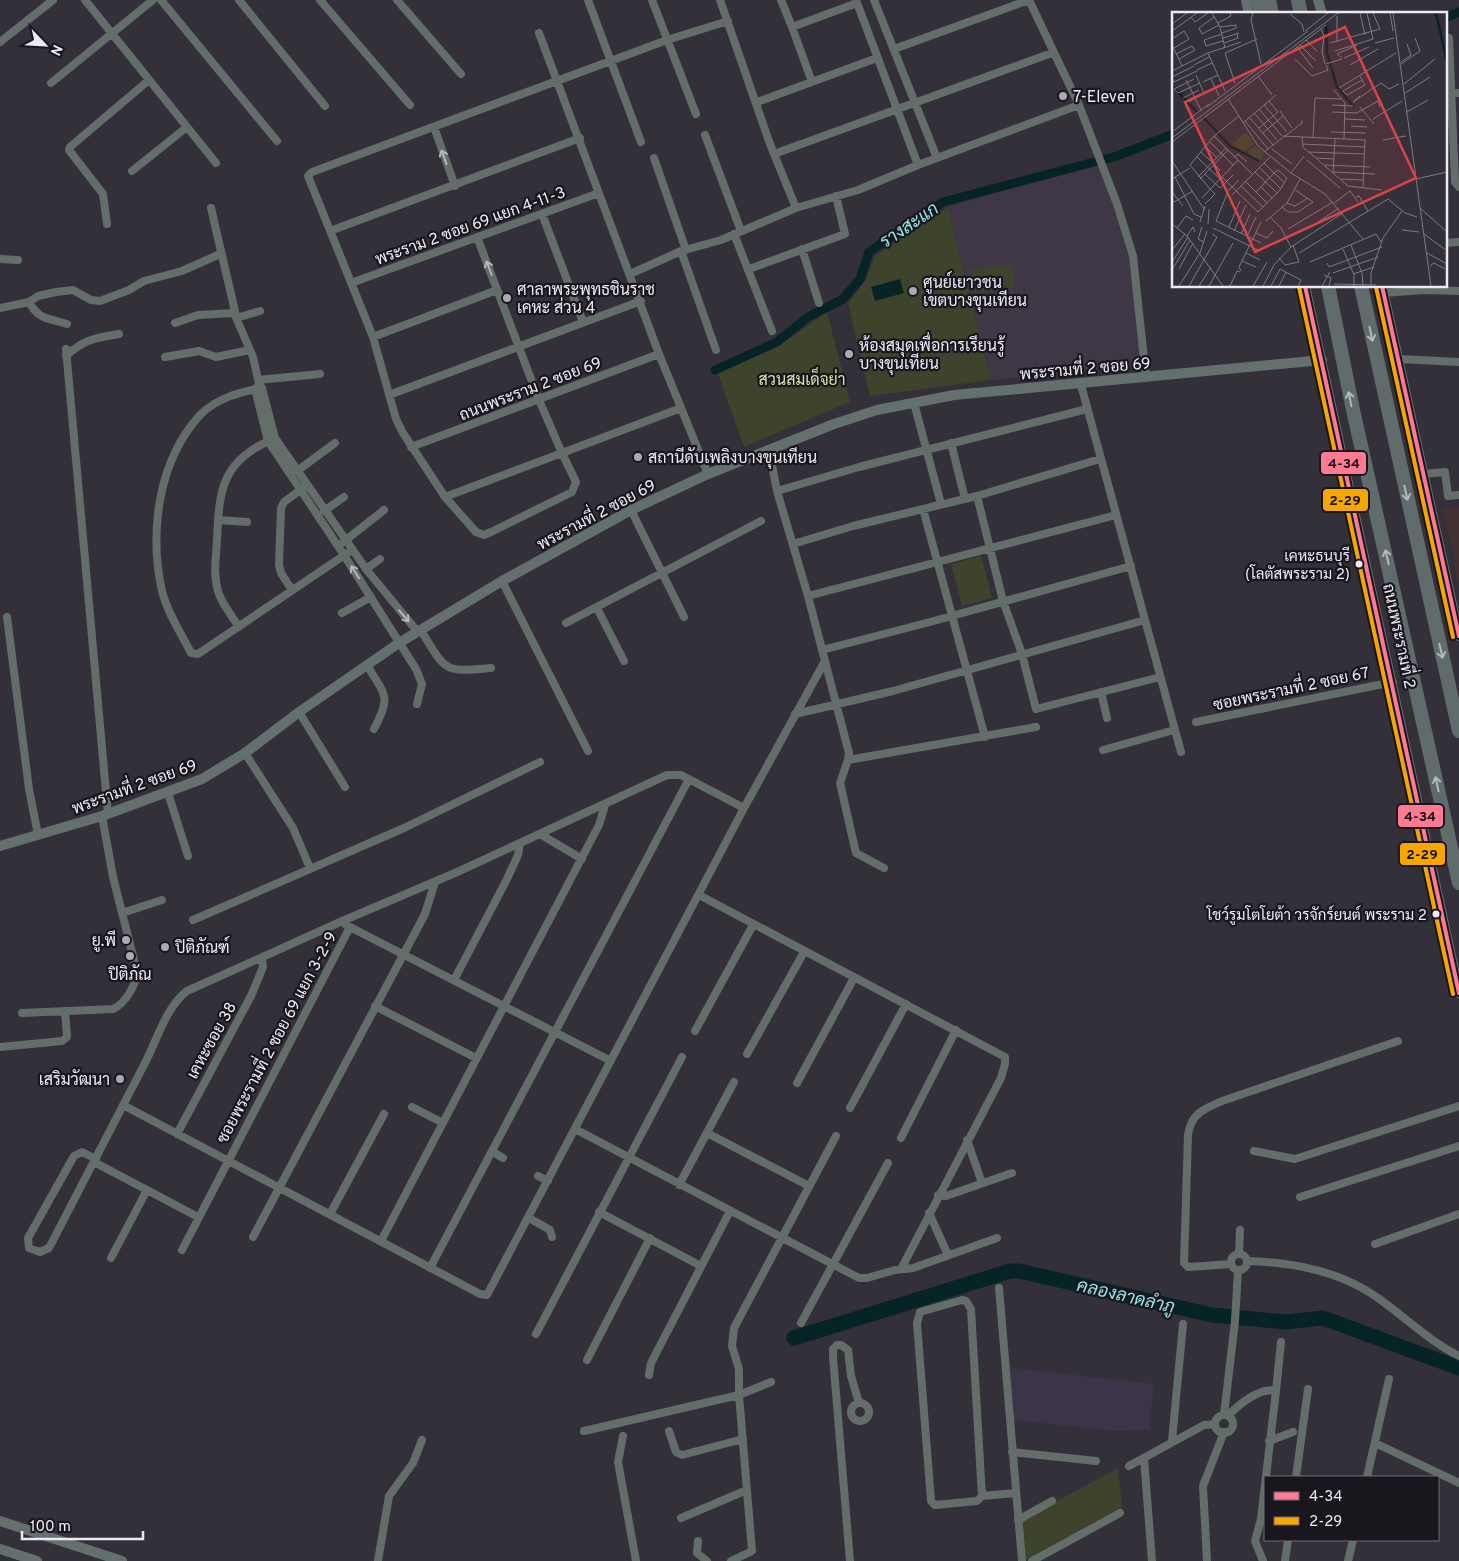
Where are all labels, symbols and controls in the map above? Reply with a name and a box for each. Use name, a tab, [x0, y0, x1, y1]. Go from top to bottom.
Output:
inset map	[1172, 12, 1446, 288]
north arrow	[20, 20, 70, 70]
text: N	[46, 42, 65, 58]
place label: 7-Eleven	[1073, 88, 1135, 108]
marker: 7-Eleven	[1057, 90, 1069, 102]
one-way arrow	[439, 149, 448, 165]
street label: พระราม 2 ซอย 69 แยก 4-11-3	[373, 183, 569, 271]
water label: รางสะแก	[876, 198, 944, 254]
one-way arrow	[483, 261, 493, 276]
place label: ศูนย์เยาวชน เขตบางขุนเทียน	[923, 270, 1027, 312]
place label: ศาลาพระพุทธชินราช เคหะ ส่วน 4	[517, 280, 655, 319]
marker: ศูนย์เยาวชน เขตบางขุนเทียน	[907, 285, 919, 297]
marker: ศาลาพระพุทธชินราช เคหะ ส่วน 4	[501, 292, 513, 304]
one-way arrow	[1367, 325, 1376, 341]
place label: ห้องสมุดเพื่อการเรียนรู้ บางขุนเทียน	[859, 331, 1006, 375]
marker: ห้องสมุดเพื่อการเรียนรู้ บางขุนเทียน	[843, 348, 855, 360]
street label: พระรามที่ 2 ซอย 69	[1018, 348, 1152, 386]
street label: ถนนพระราม 2 ซอย 69	[457, 354, 605, 426]
park label: สวนสมเด็จย่า	[758, 366, 846, 391]
one-way arrow	[1345, 392, 1355, 408]
place label: สถานีดับเพลิงบางขุนเทียน	[648, 446, 817, 469]
marker: สถานีดับเพลิงบางขุนเทียน	[632, 451, 644, 463]
line badge: 4-34	[1320, 451, 1367, 475]
text: 4-34	[1328, 456, 1360, 473]
street label: พระรามที่ 2 ซอย 69	[531, 471, 660, 556]
one-way arrow	[1402, 484, 1411, 500]
line badge: 2-29	[1322, 488, 1369, 512]
text: 2-29	[1329, 493, 1361, 510]
place label: เคหะธนบุรี (โลตัสพระราม 2)	[1245, 546, 1350, 585]
one-way arrow	[1382, 550, 1391, 566]
marker: เคหะธนบุรี (โลตัสพระราม 2)	[1354, 559, 1364, 569]
one-way arrow	[350, 565, 360, 579]
street label: ถนนพระรามที่ 2	[1377, 581, 1425, 691]
one-way arrow	[398, 609, 409, 622]
one-way arrow	[1437, 643, 1446, 659]
street label: ซอยพระรามที่ 2 ซอย 67	[1210, 658, 1371, 716]
street label: พระรามที่ 2 ซอย 69	[67, 750, 200, 820]
one-way arrow	[1432, 777, 1441, 793]
line badge: 4-34	[1397, 804, 1444, 828]
text: 4-34	[1404, 809, 1436, 826]
line badge: 2-29	[1399, 842, 1446, 866]
text: 2-29	[1406, 847, 1438, 864]
place label: โชว์รูมโตโยต้า วรจักร์ยนต์ พระราม 2	[1206, 905, 1427, 926]
marker: โชว์รูมโตโยต้า วรจักร์ยนต์ พระราม 2	[1431, 909, 1441, 919]
street label: ซอยพระรามที่ 2 ซอย 69 แยก 3-2-9	[208, 926, 342, 1147]
place label: ยู.พี	[92, 929, 116, 952]
marker: ยู.พี	[120, 934, 132, 946]
place label: ปิติภัณฑ์	[174, 935, 230, 959]
marker: ปิติภัณฑ์	[159, 941, 171, 953]
marker: ปิติภัณ	[124, 950, 136, 962]
place label: ปิติภัณ	[108, 964, 152, 986]
street label: เคหะซอย 38	[183, 999, 242, 1083]
place label: เสริมวัฒนา	[39, 1069, 110, 1091]
marker: เสริมวัฒนา	[114, 1073, 126, 1085]
water label: คลองลาดลำภู	[1074, 1275, 1177, 1320]
legend	[1264, 1476, 1439, 1541]
text: 4-34	[1309, 1488, 1343, 1507]
scale bar	[22, 1508, 144, 1540]
text: 2-29	[1309, 1513, 1342, 1532]
text: 100 m	[30, 1518, 71, 1537]

